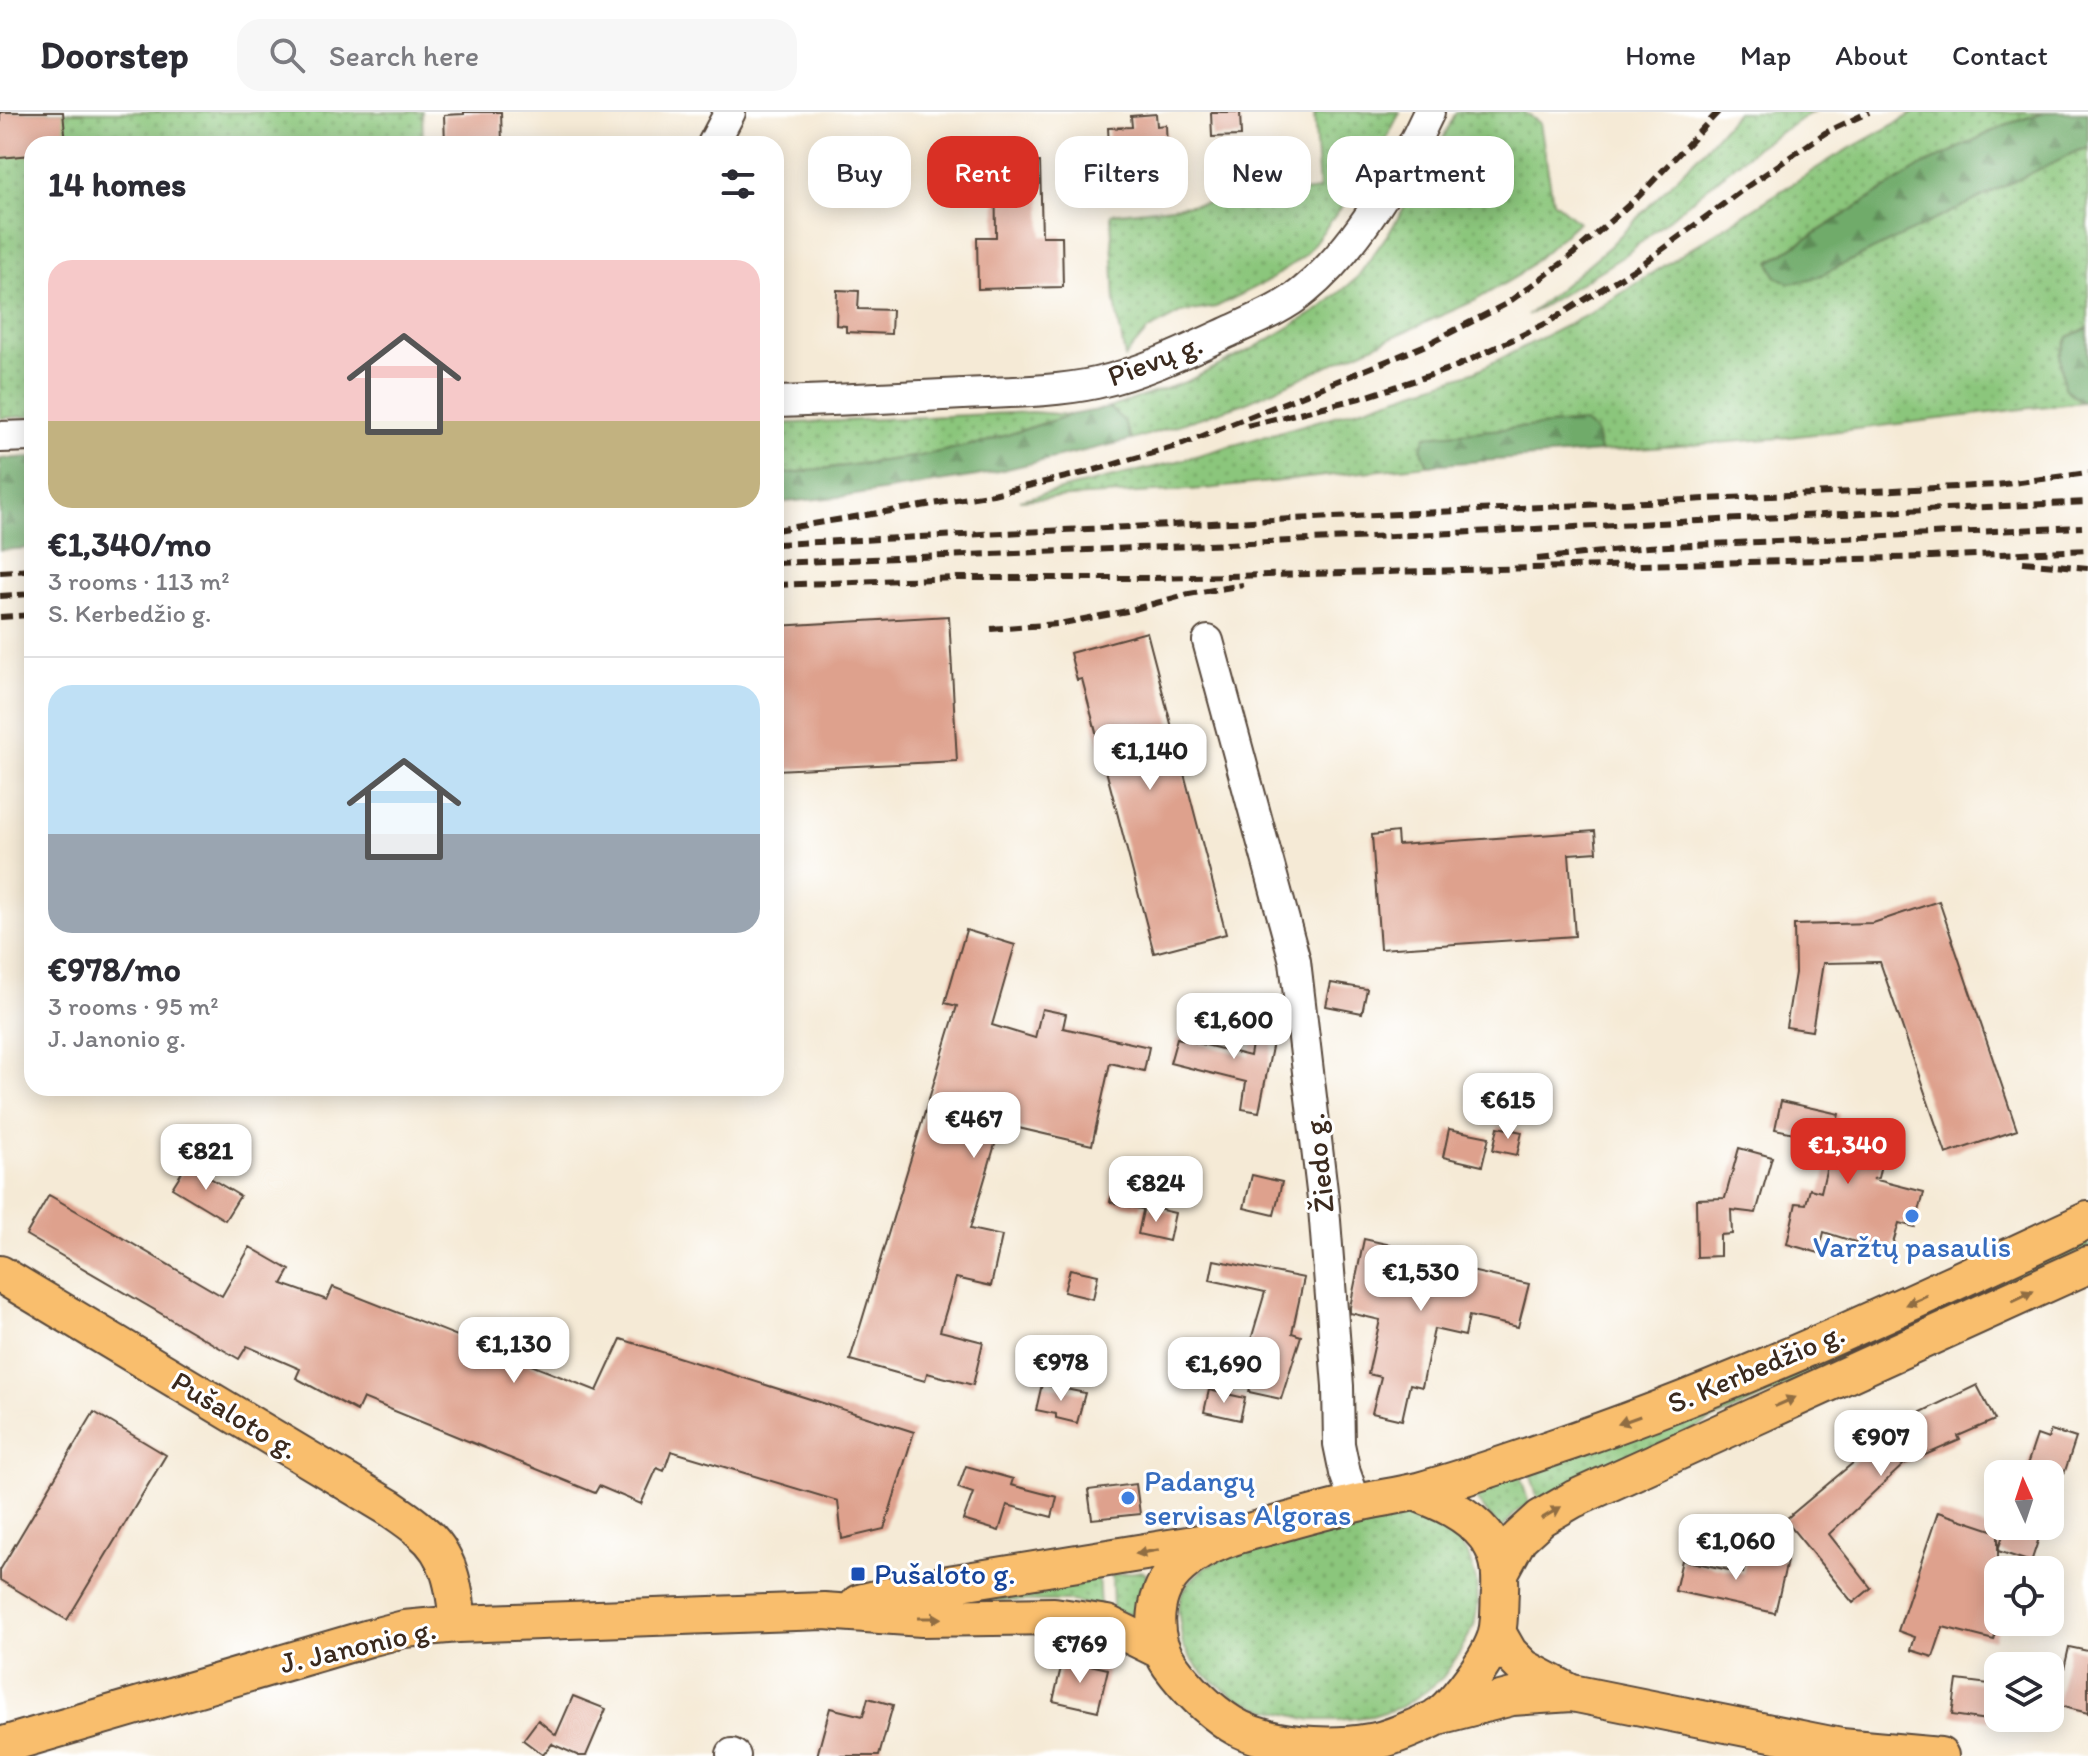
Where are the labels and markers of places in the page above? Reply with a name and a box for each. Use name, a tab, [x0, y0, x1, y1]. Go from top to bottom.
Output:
pin: €1,140	[1085, 724, 1215, 792]
pin: €1,600	[1169, 993, 1299, 1061]
pin: €615	[1461, 1073, 1555, 1141]
pin: €467	[927, 1092, 1021, 1160]
pin: €1,340	[1783, 1118, 1913, 1186]
pin: €821	[159, 1124, 253, 1192]
pin: €824	[1109, 1156, 1203, 1224]
marker: Varžtų pasaulis	[1903, 1207, 1921, 1225]
place label: Varžtų pasaulis	[1813, 1228, 2011, 1265]
pin: €1,530	[1356, 1245, 1486, 1313]
pin: €1,130	[449, 1317, 579, 1385]
pin: €978	[1014, 1335, 1108, 1403]
pin: €1,690	[1159, 1337, 1289, 1405]
pin: €907	[1834, 1410, 1928, 1478]
place label: Padangų servisas Algoras	[1144, 1462, 1352, 1533]
marker: Padangų servisas Algoras	[1119, 1489, 1137, 1507]
pin: €1,060	[1671, 1514, 1801, 1582]
place label: Pušaloto g.	[874, 1555, 1016, 1592]
marker: Pušaloto g.	[849, 1565, 867, 1583]
pin: €769	[1033, 1617, 1127, 1685]

